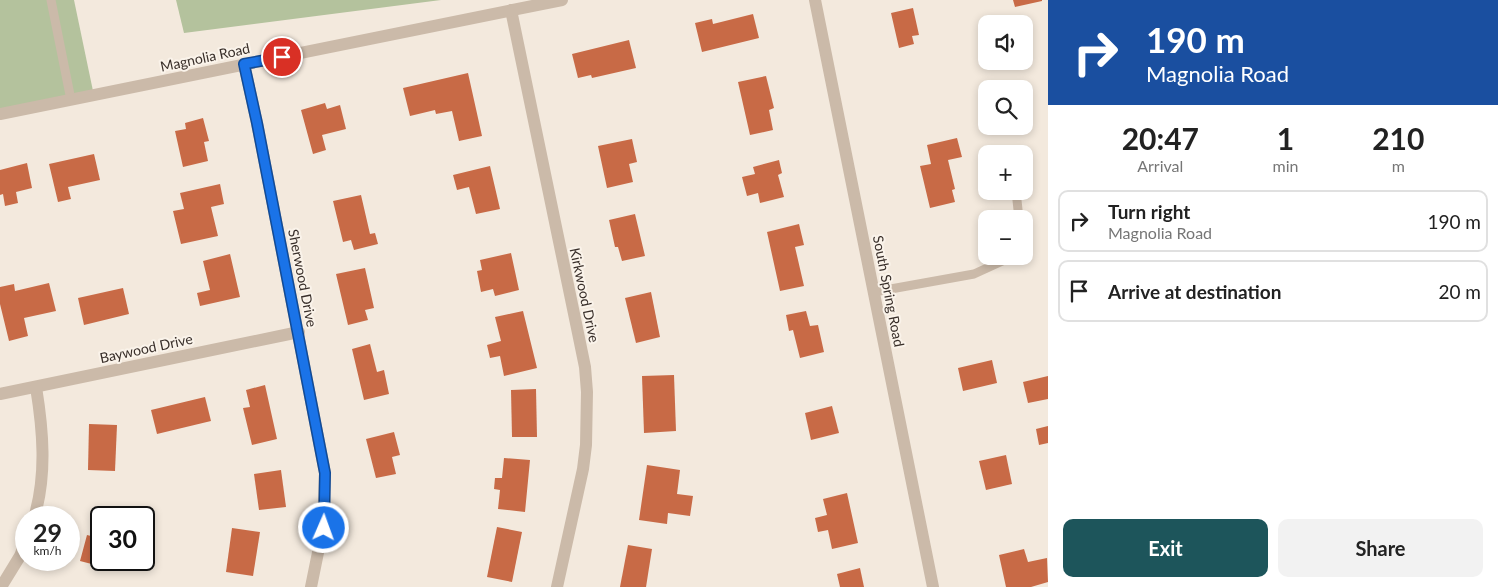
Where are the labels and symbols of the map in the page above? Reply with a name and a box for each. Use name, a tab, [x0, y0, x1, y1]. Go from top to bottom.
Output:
pin	[261, 36, 303, 78]
street label: Magnolia Road	[159, 39, 251, 75]
street label: Sherwood Drive	[285, 228, 321, 328]
street label: South Spring Road	[870, 234, 908, 348]
street label: Kirkwood Drive	[567, 246, 603, 344]
street label: Baywood Drive	[98, 330, 194, 366]
position arrow	[297, 501, 349, 553]
speed limit sign: 30	[90, 506, 155, 571]

